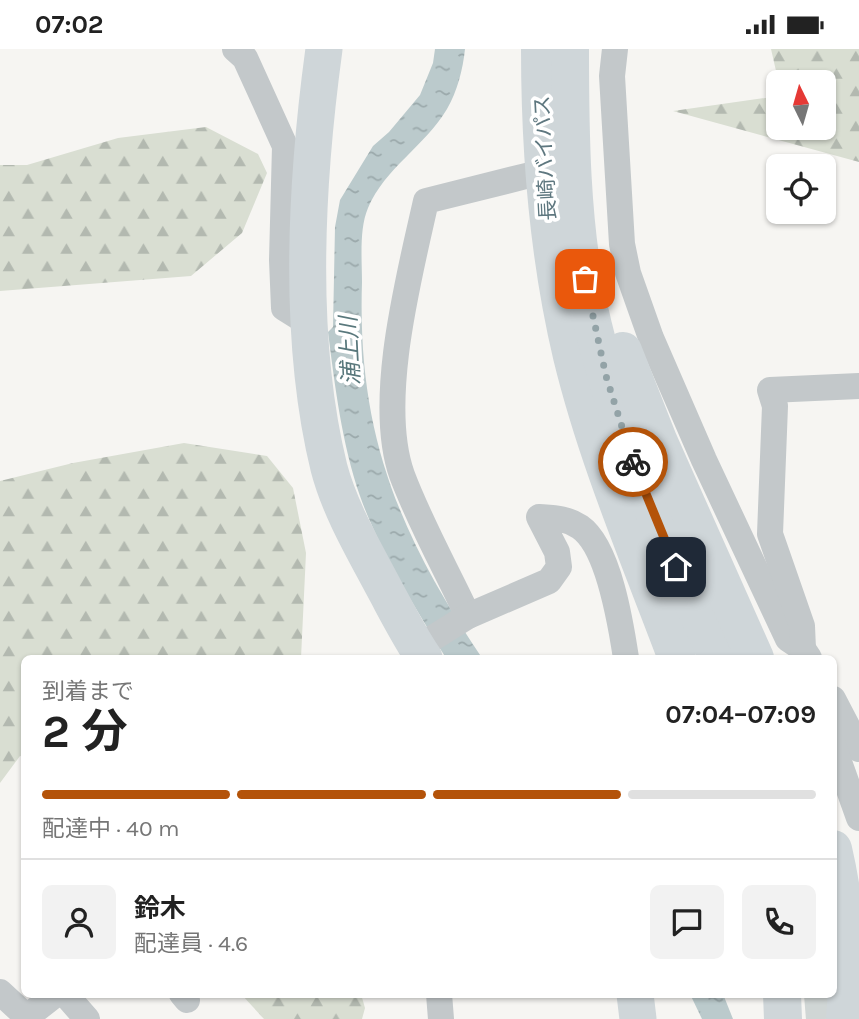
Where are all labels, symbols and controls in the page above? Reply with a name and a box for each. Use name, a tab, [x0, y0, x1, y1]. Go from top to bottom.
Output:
text: 07:02	[35, 9, 104, 40]
north arrow	[766, 70, 836, 140]
map controls	[766, 70, 836, 224]
street label: 長崎バイパス	[530, 95, 560, 221]
button: locate	[766, 154, 836, 224]
pin	[555, 249, 615, 309]
icon: bag	[566, 260, 604, 298]
water label: 浦上川	[335, 313, 365, 386]
courier	[598, 427, 668, 497]
icon: bike	[614, 443, 652, 481]
pin	[646, 537, 706, 597]
icon: home	[657, 548, 695, 586]
text: 到着まで	[42, 678, 134, 705]
text: 07:04–07:09	[665, 699, 816, 730]
text: 2 分	[42, 705, 127, 759]
text: 配達中 · 40 m	[42, 815, 180, 842]
button: person	[42, 885, 116, 959]
button: chat	[650, 885, 724, 959]
button: phone	[742, 885, 816, 959]
text: 鈴木	[134, 893, 186, 924]
text: 配達員 · 4.6	[134, 930, 248, 957]

